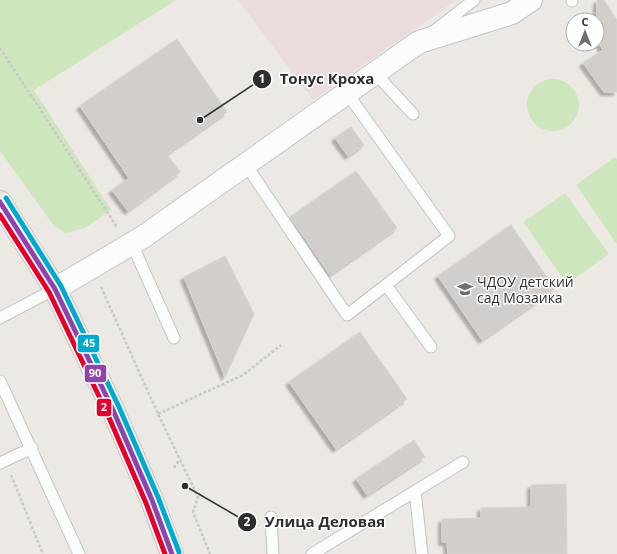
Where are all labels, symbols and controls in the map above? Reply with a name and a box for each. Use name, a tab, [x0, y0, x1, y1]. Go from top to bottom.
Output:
north arrow	[565, 12, 605, 52]
text: С	[581, 14, 589, 29]
callout: Тонус Кроха	[252, 65, 383, 92]
text: Тонус Кроха	[280, 68, 374, 88]
text: 1	[259, 70, 265, 87]
place label: ЧДОУ детский сад Мозаика	[477, 272, 574, 307]
school or university icon: ЧДОУ детский сад Мозаика	[456, 280, 474, 298]
line badge: 45	[77, 334, 100, 353]
text: 45	[83, 335, 95, 350]
line badge: 90	[84, 364, 107, 383]
text: 90	[89, 365, 101, 380]
line badge: 2	[96, 398, 112, 417]
text: 2	[101, 399, 107, 414]
callout: Улица Деловая	[237, 508, 393, 535]
text: Улица Деловая	[265, 511, 385, 531]
text: 2	[244, 513, 251, 530]

